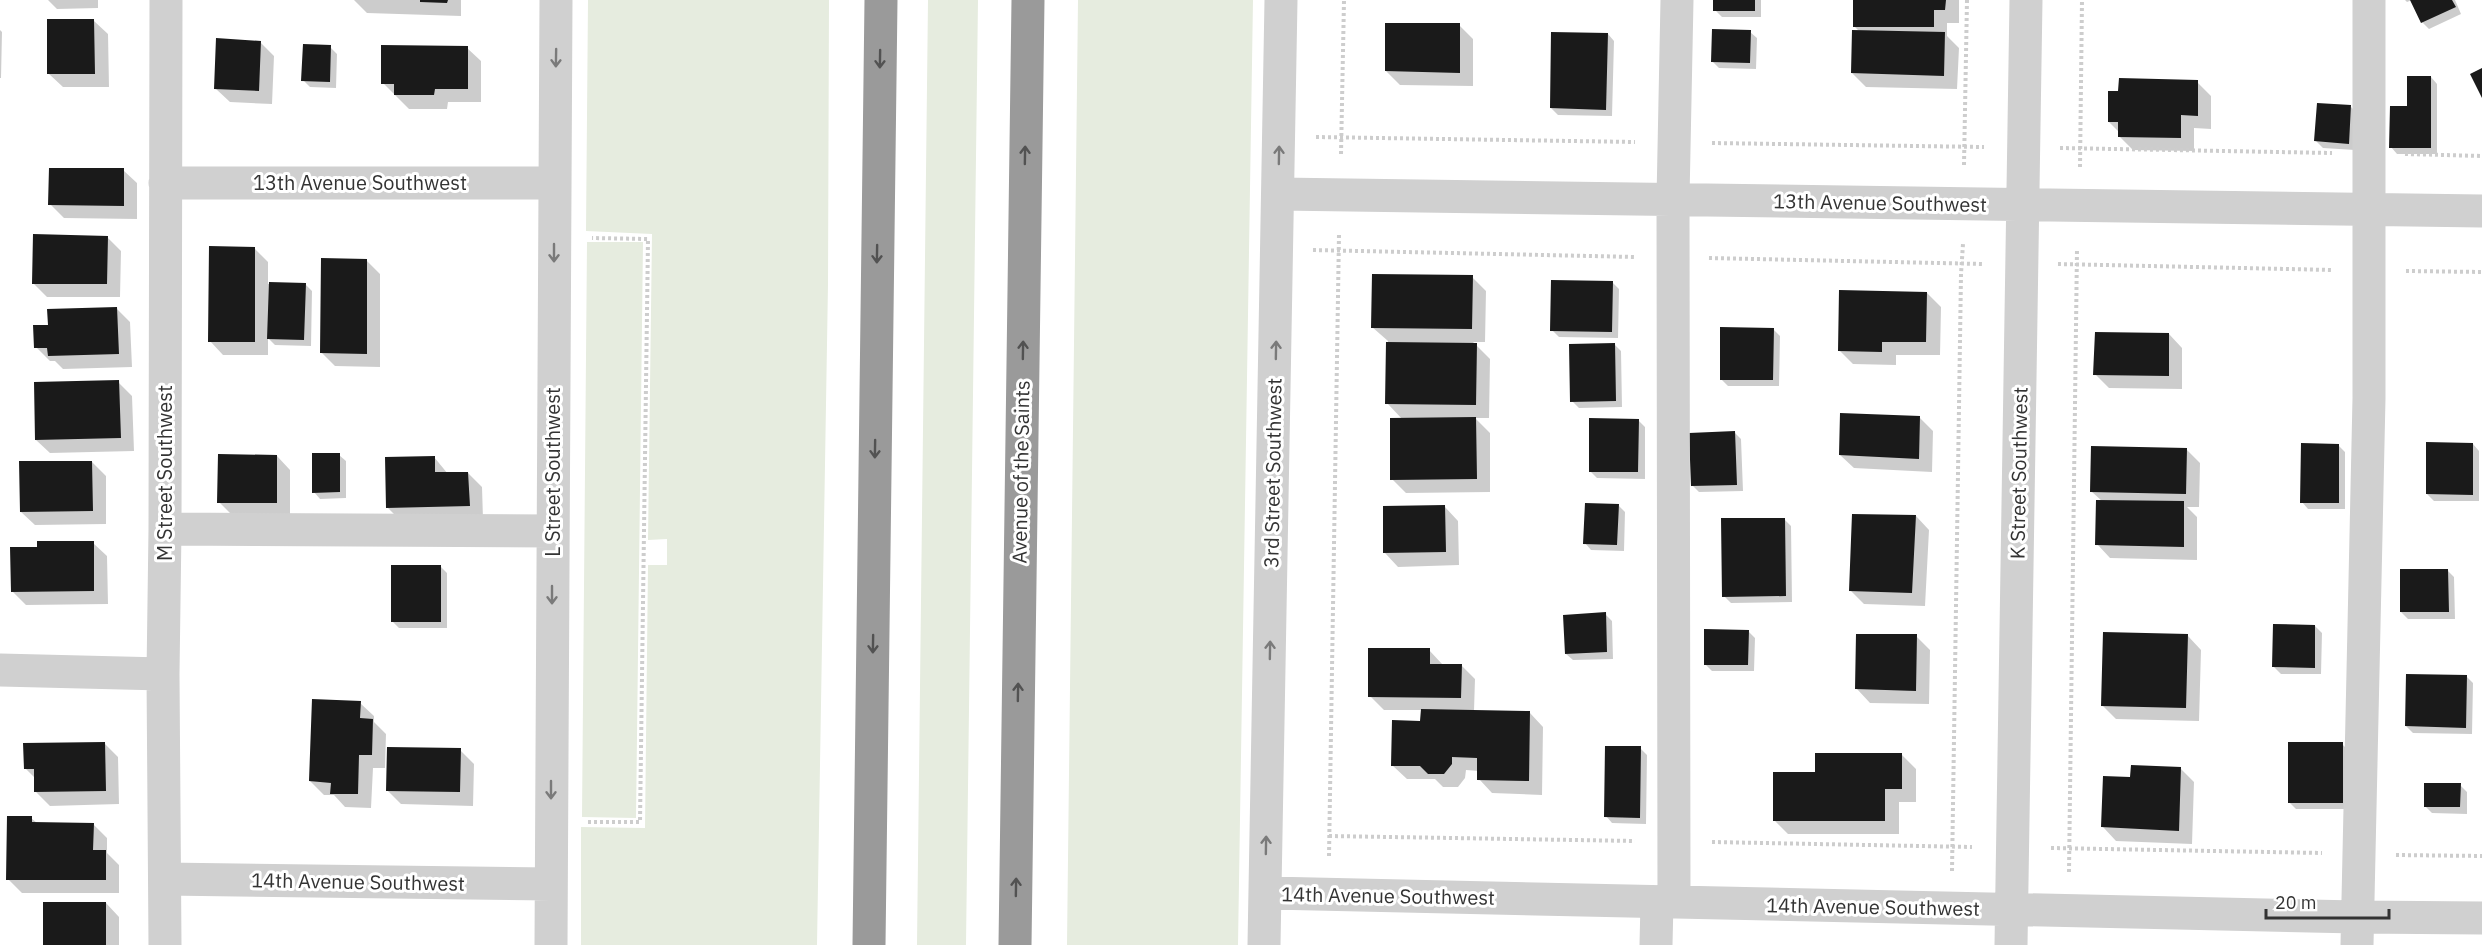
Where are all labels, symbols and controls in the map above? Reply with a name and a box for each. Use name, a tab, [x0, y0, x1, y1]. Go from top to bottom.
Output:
one-way arrow	[550, 48, 562, 68]
one-way arrow	[874, 49, 886, 69]
one-way arrow	[1020, 145, 1031, 165]
one-way arrow	[1273, 145, 1285, 165]
street label: 13th Avenue Southwest	[253, 169, 467, 196]
street label: 13th Avenue Southwest	[1773, 187, 1987, 218]
one-way arrow	[548, 243, 560, 263]
one-way arrow	[872, 244, 883, 264]
one-way arrow	[1017, 340, 1029, 360]
one-way arrow	[1270, 340, 1281, 360]
street label: 3rd Street Southwest	[1257, 378, 1288, 568]
street label: Avenue of the Saints	[1005, 380, 1036, 564]
street label: M Street Southwest	[151, 385, 178, 561]
street label: L Street Southwest	[539, 387, 566, 557]
street label: K Street Southwest	[2003, 387, 2034, 559]
one-way arrow	[869, 439, 881, 459]
one-way arrow	[546, 585, 558, 605]
one-way arrow	[867, 634, 879, 654]
one-way arrow	[1264, 640, 1275, 660]
one-way arrow	[1012, 682, 1024, 702]
one-way arrow	[545, 780, 557, 800]
one-way arrow	[1260, 835, 1272, 855]
street label: 14th Avenue Southwest	[251, 866, 465, 897]
one-way arrow	[1010, 877, 1022, 897]
street label: 14th Avenue Southwest	[1281, 880, 1495, 911]
scale bar	[2266, 882, 2389, 920]
street label: 14th Avenue Southwest	[1766, 891, 1980, 922]
text: 20 m	[2275, 891, 2317, 914]

